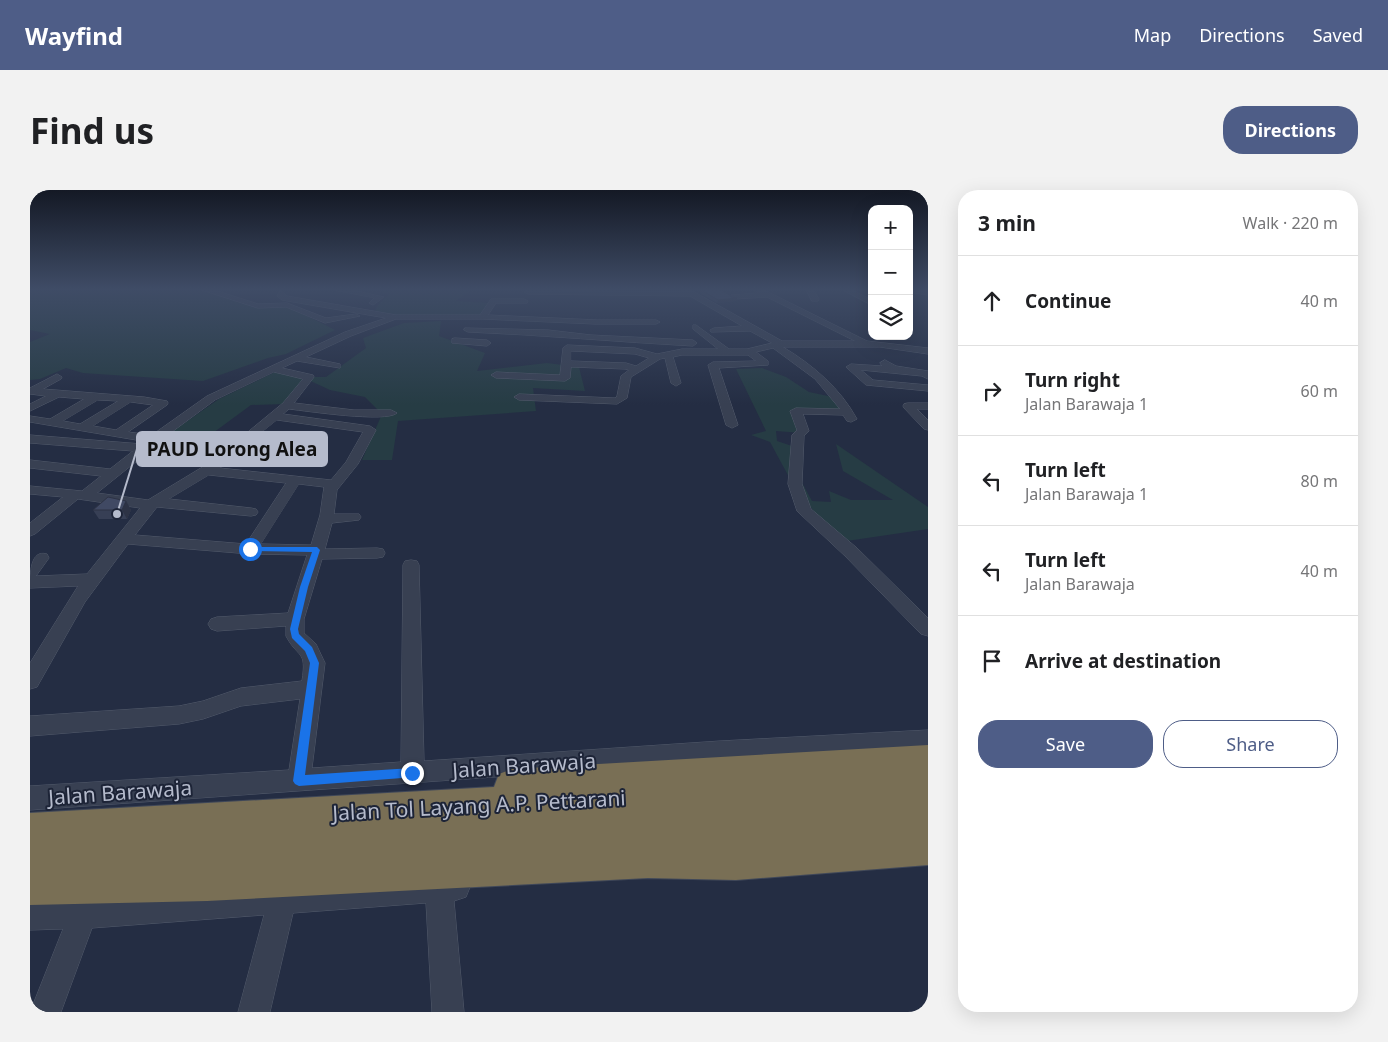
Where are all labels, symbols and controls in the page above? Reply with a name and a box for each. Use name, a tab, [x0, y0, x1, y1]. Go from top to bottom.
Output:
text: Wayfind	[25, 19, 123, 52]
text: Map	[1134, 23, 1171, 47]
text: Directions	[1199, 23, 1285, 47]
text: Saved	[1313, 23, 1363, 47]
button: Directions	[1223, 106, 1358, 154]
text: Find us	[30, 107, 154, 154]
map controls	[868, 205, 913, 340]
button: +	[868, 205, 913, 250]
text: 3 min	[978, 209, 1036, 237]
text: Walk · 220 m	[1243, 212, 1338, 234]
button: −	[868, 250, 913, 295]
icon: ahead	[978, 287, 1006, 315]
text: Continue	[1025, 288, 1111, 314]
text: 40 m	[1301, 290, 1338, 312]
button: layers	[868, 295, 913, 340]
text: Turn right	[1025, 367, 1120, 393]
icon: right	[978, 377, 1006, 405]
text: 60 m	[1301, 380, 1338, 402]
text: Jalan Barawaja 1	[1025, 393, 1148, 415]
callout: PAUD Lorong Alea	[137, 432, 327, 466]
text: PAUD Lorong Alea	[147, 436, 317, 462]
text: Turn left	[1025, 457, 1106, 483]
icon: left	[978, 467, 1006, 495]
text: 80 m	[1301, 470, 1338, 492]
text: Jalan Barawaja 1	[1025, 483, 1148, 505]
route start	[239, 538, 262, 561]
text: Turn left	[1025, 547, 1106, 573]
icon: left	[978, 557, 1006, 585]
text: 40 m	[1301, 560, 1338, 582]
text: Jalan Barawaja	[1025, 573, 1135, 595]
icon: arrive	[978, 647, 1006, 675]
text: Arrive at destination	[1025, 648, 1221, 674]
button: Save	[978, 720, 1153, 768]
button: Share	[1163, 720, 1338, 768]
street label: Jalan Barawaja	[449, 746, 597, 784]
route end	[401, 762, 424, 785]
street label: Jalan Barawaja	[45, 773, 193, 811]
street label: Jalan Tol Layang A.P. Pettarani	[330, 783, 626, 827]

